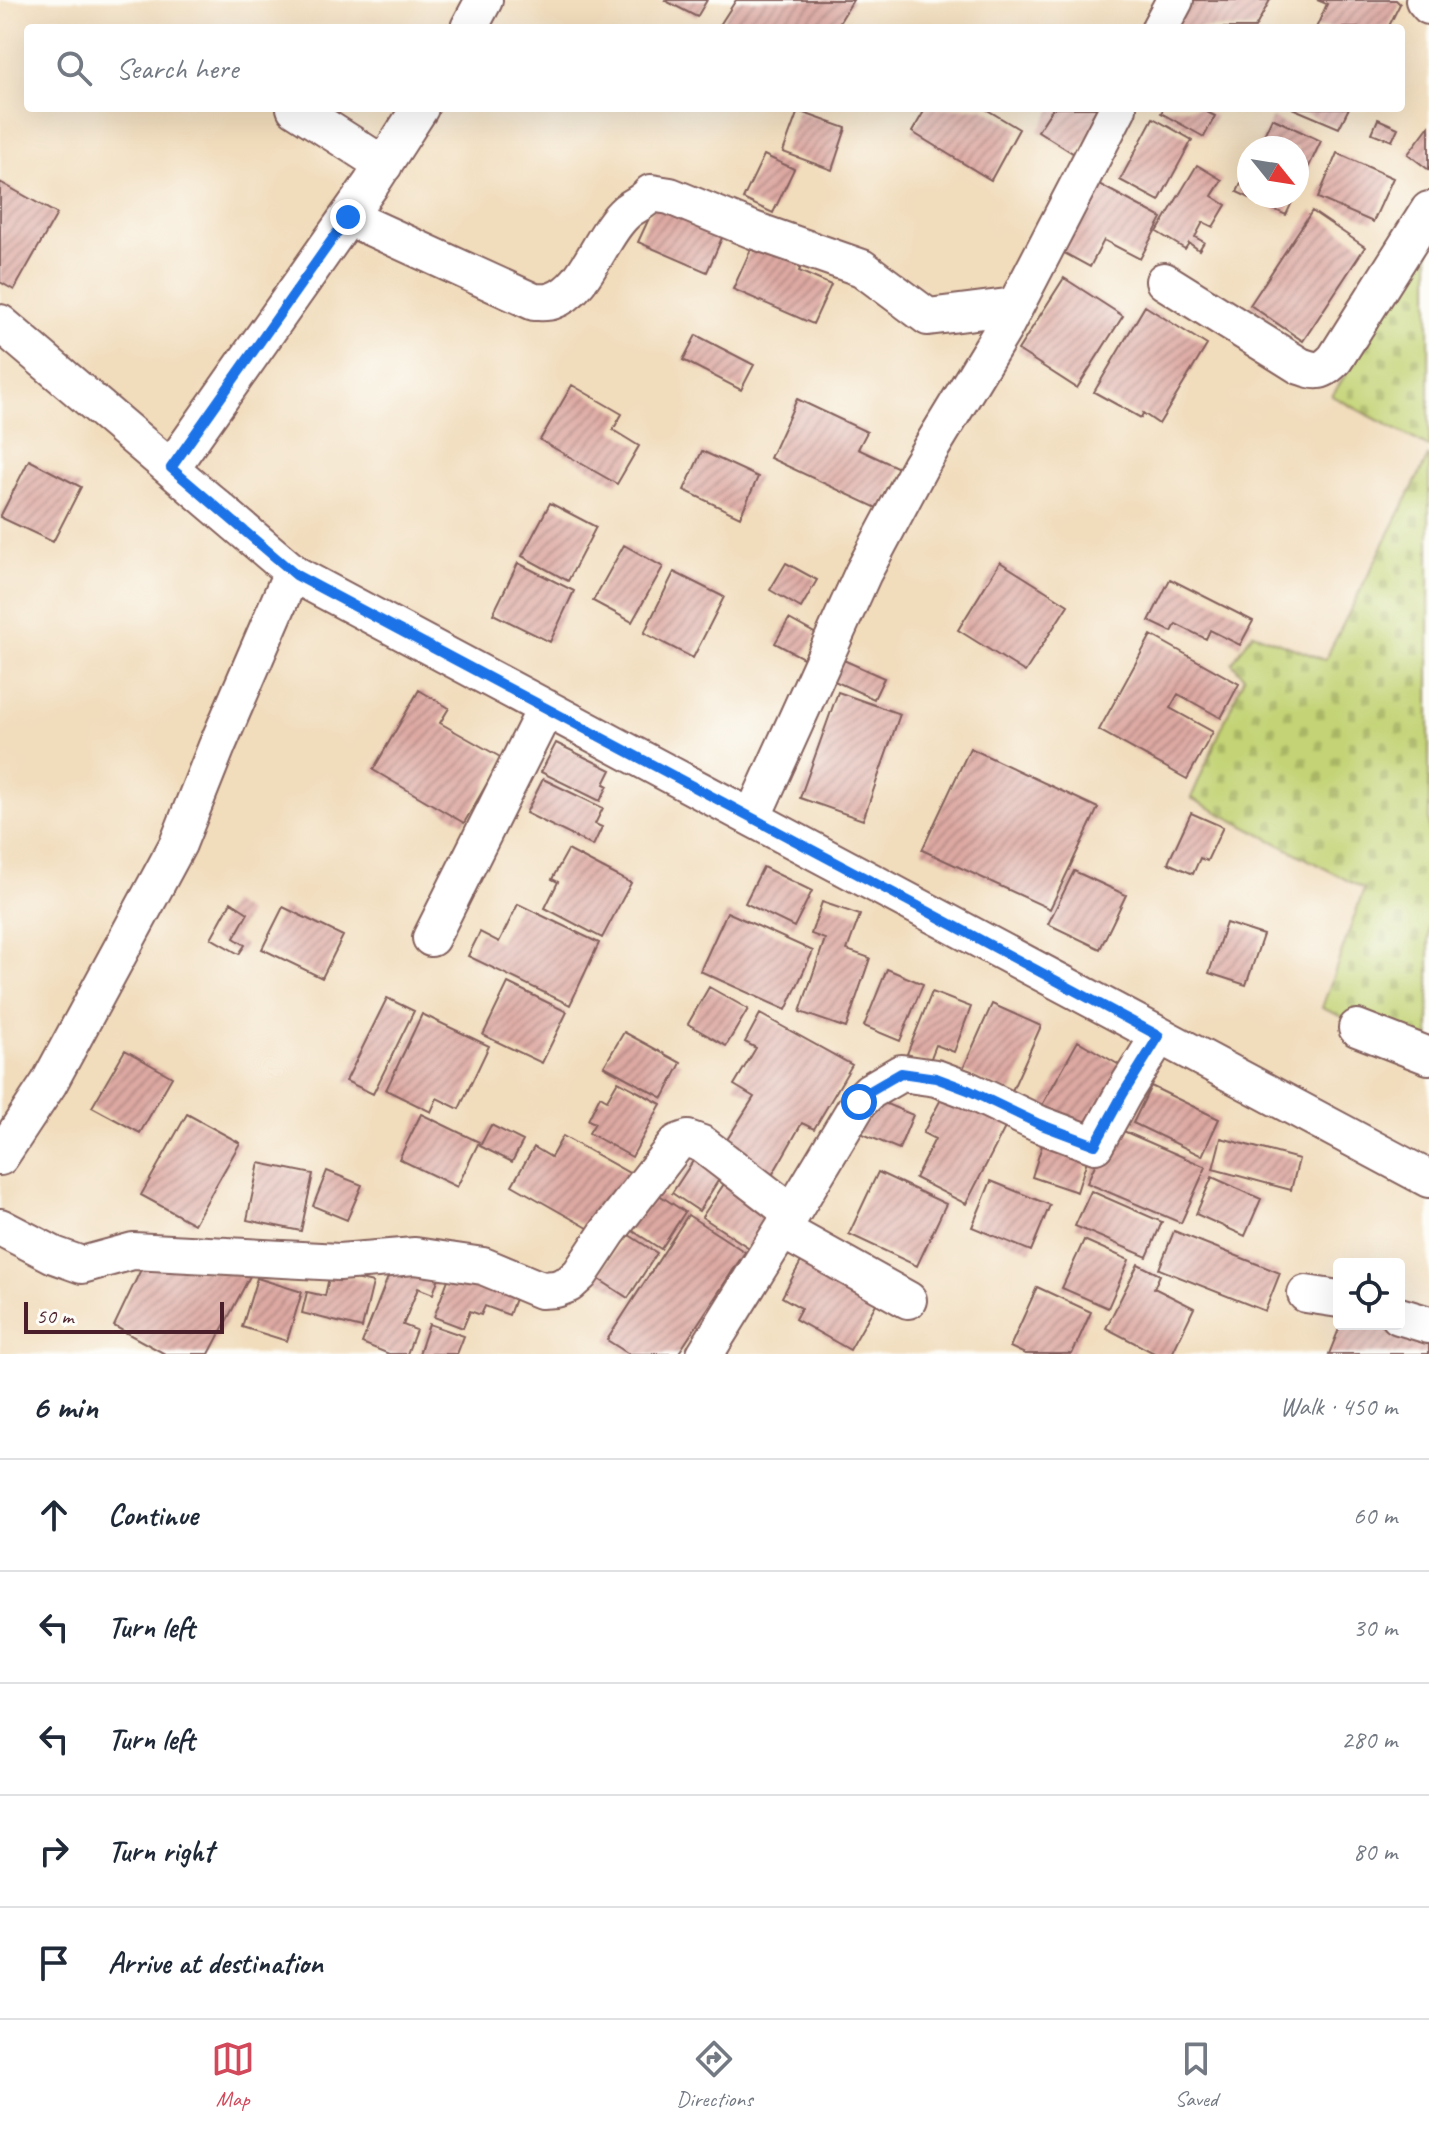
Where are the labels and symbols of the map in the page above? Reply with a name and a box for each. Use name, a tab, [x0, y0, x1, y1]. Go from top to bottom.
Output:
north arrow	[1237, 136, 1309, 208]
route end	[330, 199, 366, 235]
route start	[841, 1084, 877, 1120]
scale bar	[24, 1298, 224, 1334]

